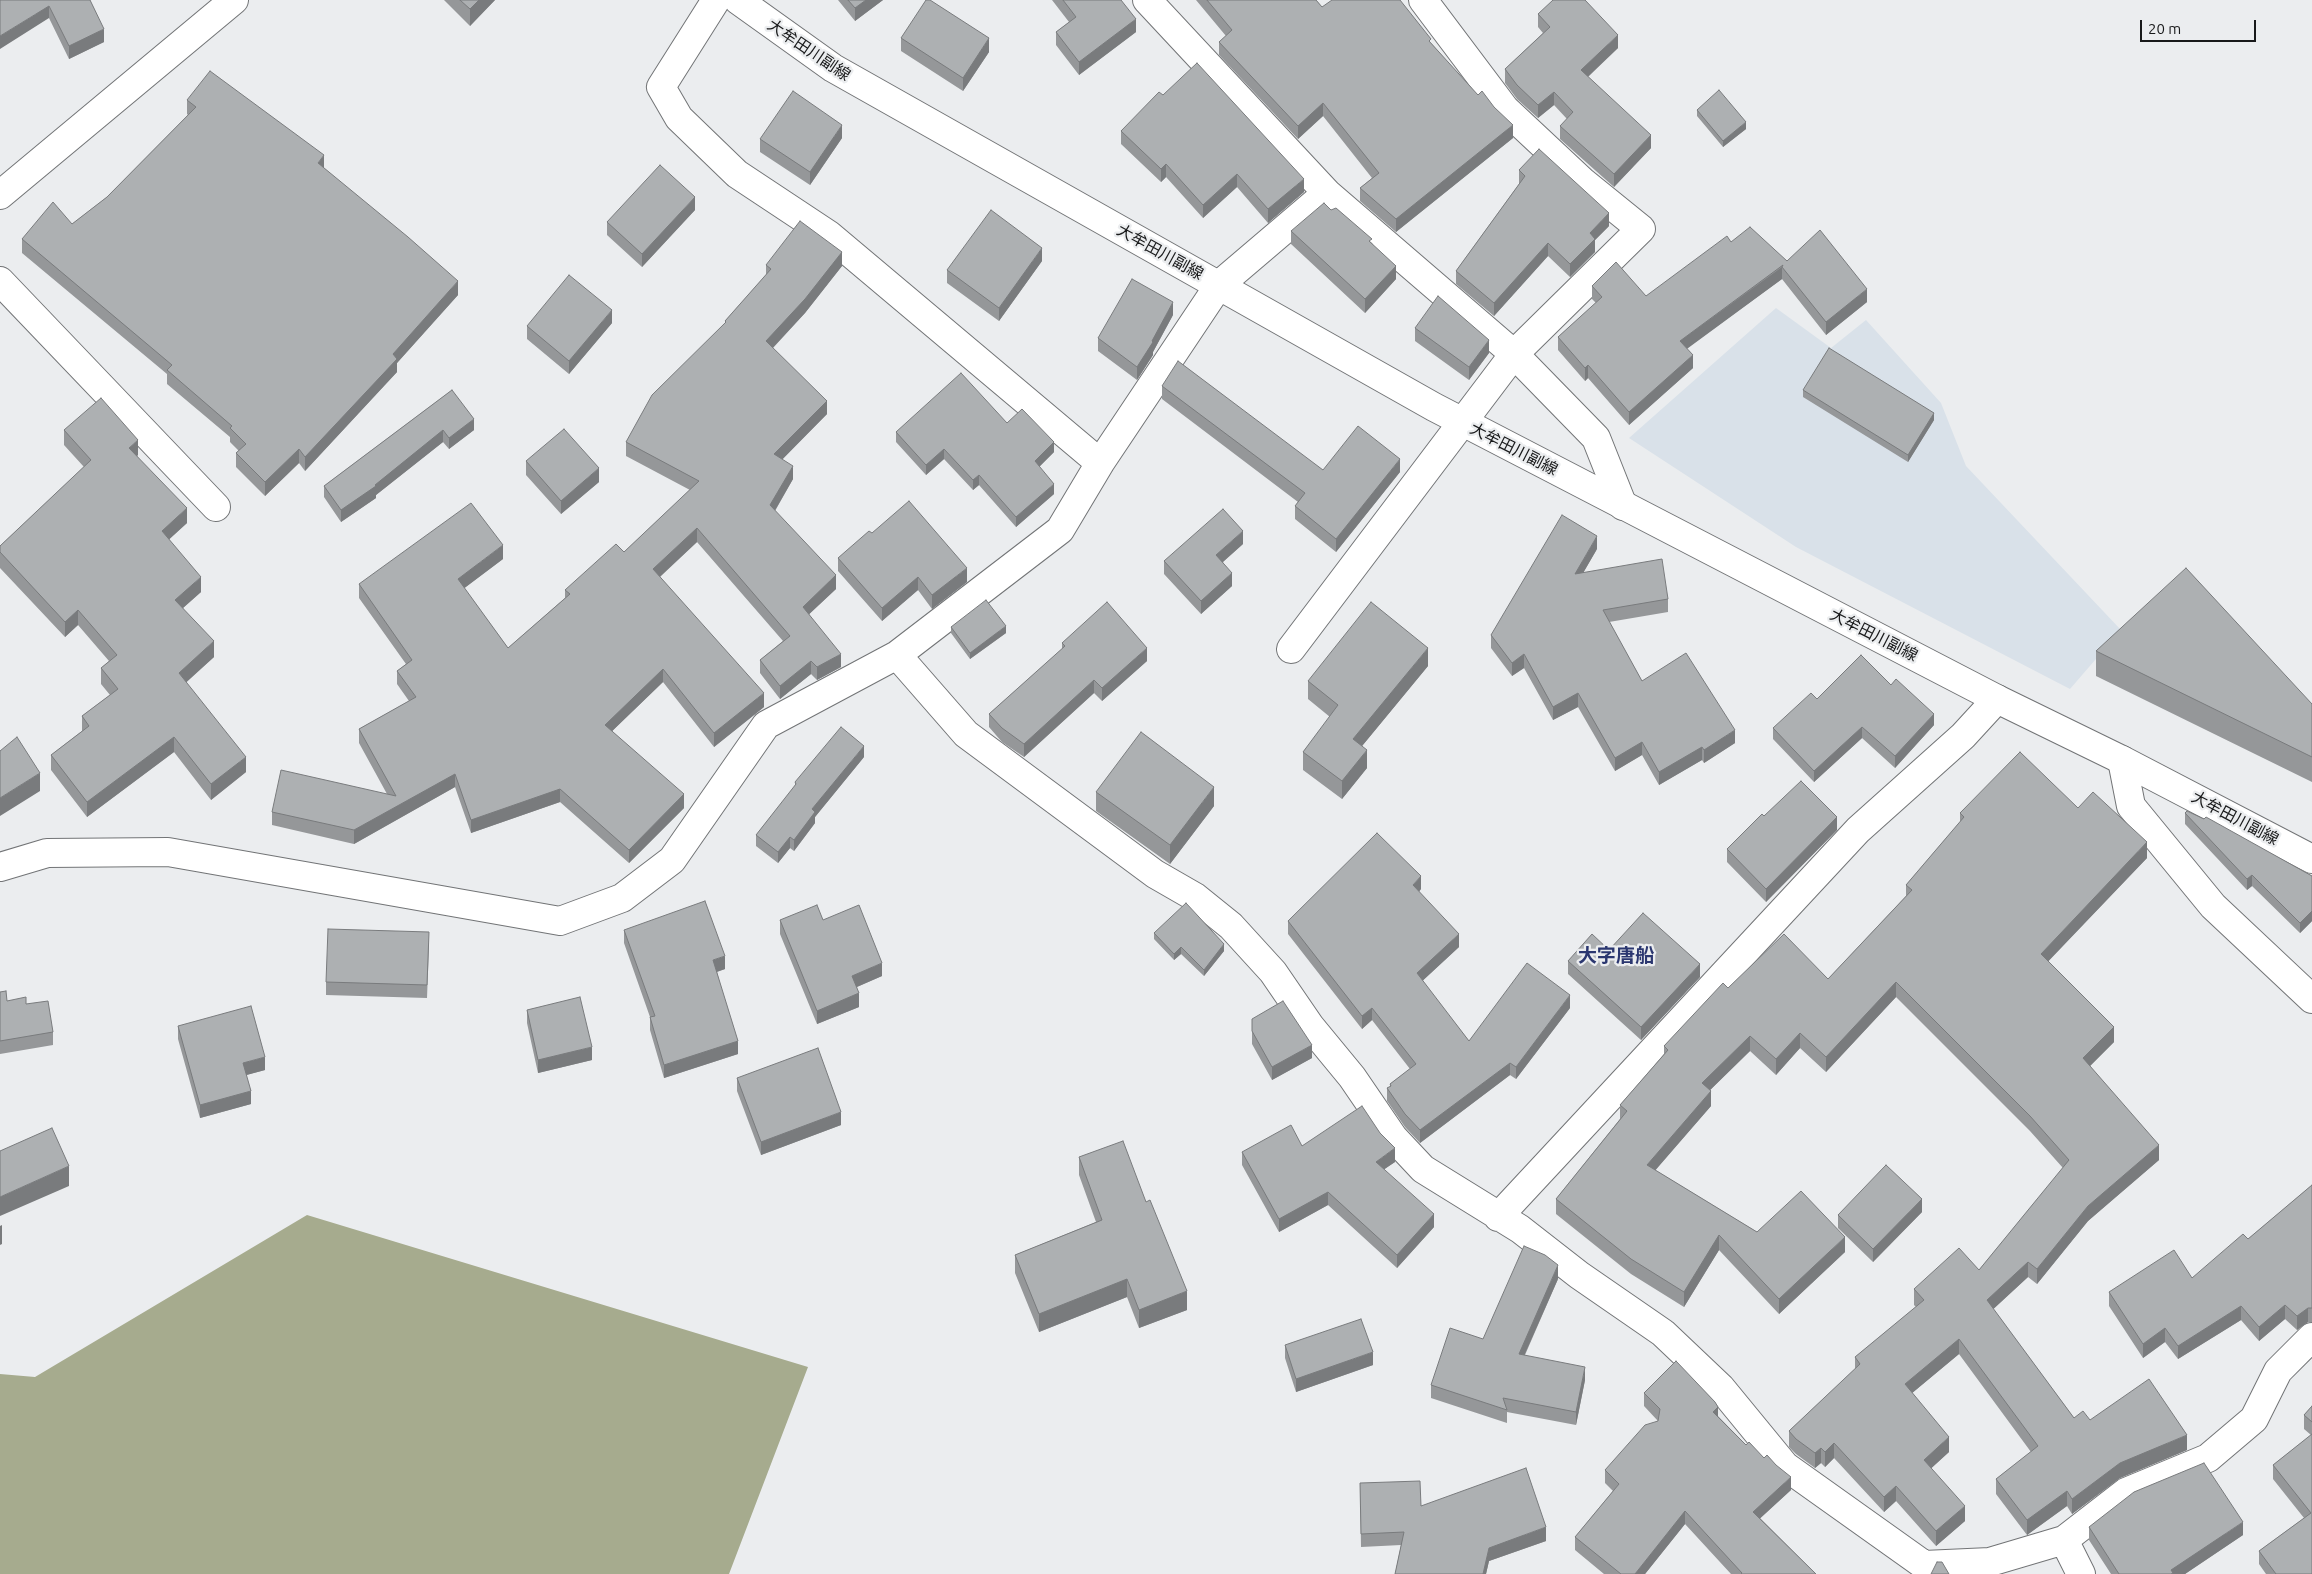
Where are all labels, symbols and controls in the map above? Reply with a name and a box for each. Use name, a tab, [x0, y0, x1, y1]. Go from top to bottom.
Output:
scale bar	[2142, 10, 2258, 42]
street label: 大牟田川副線	[764, 15, 854, 85]
text: 20 m	[2148, 20, 2181, 37]
street label: 大牟田川副線	[1113, 220, 1207, 284]
street label: 大牟田川副線	[1467, 419, 1561, 479]
street label: 大牟田川副線	[1827, 605, 1921, 665]
street label: 大牟田川副線	[2188, 787, 2282, 849]
district label: 大字唐船	[1578, 945, 1654, 967]

